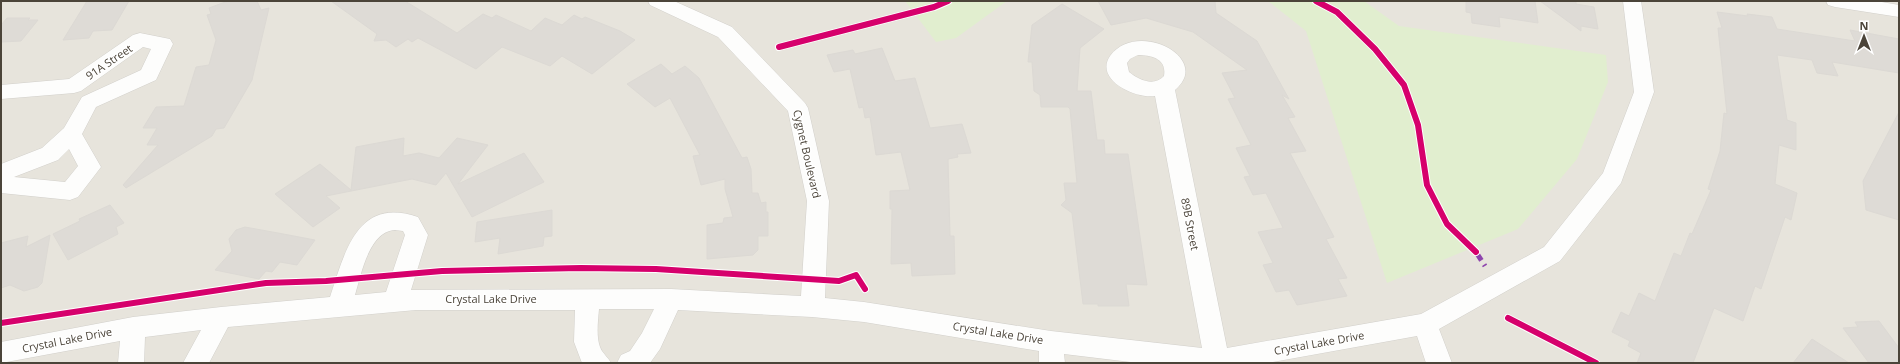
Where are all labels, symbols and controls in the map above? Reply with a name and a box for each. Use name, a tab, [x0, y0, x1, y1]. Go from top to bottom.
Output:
north arrow	[1844, 16, 1884, 56]
text: N	[1860, 18, 1868, 33]
street label: 91A Street	[83, 40, 135, 83]
street label: Cygnet Boulevard	[790, 108, 825, 200]
street label: 89B Street	[1178, 196, 1203, 252]
street label: Crystal Lake Drive	[445, 291, 537, 306]
street label: Crystal Lake Drive	[952, 318, 1044, 347]
street label: Crystal Lake Drive	[21, 323, 113, 356]
street label: Crystal Lake Drive	[1273, 327, 1365, 358]

